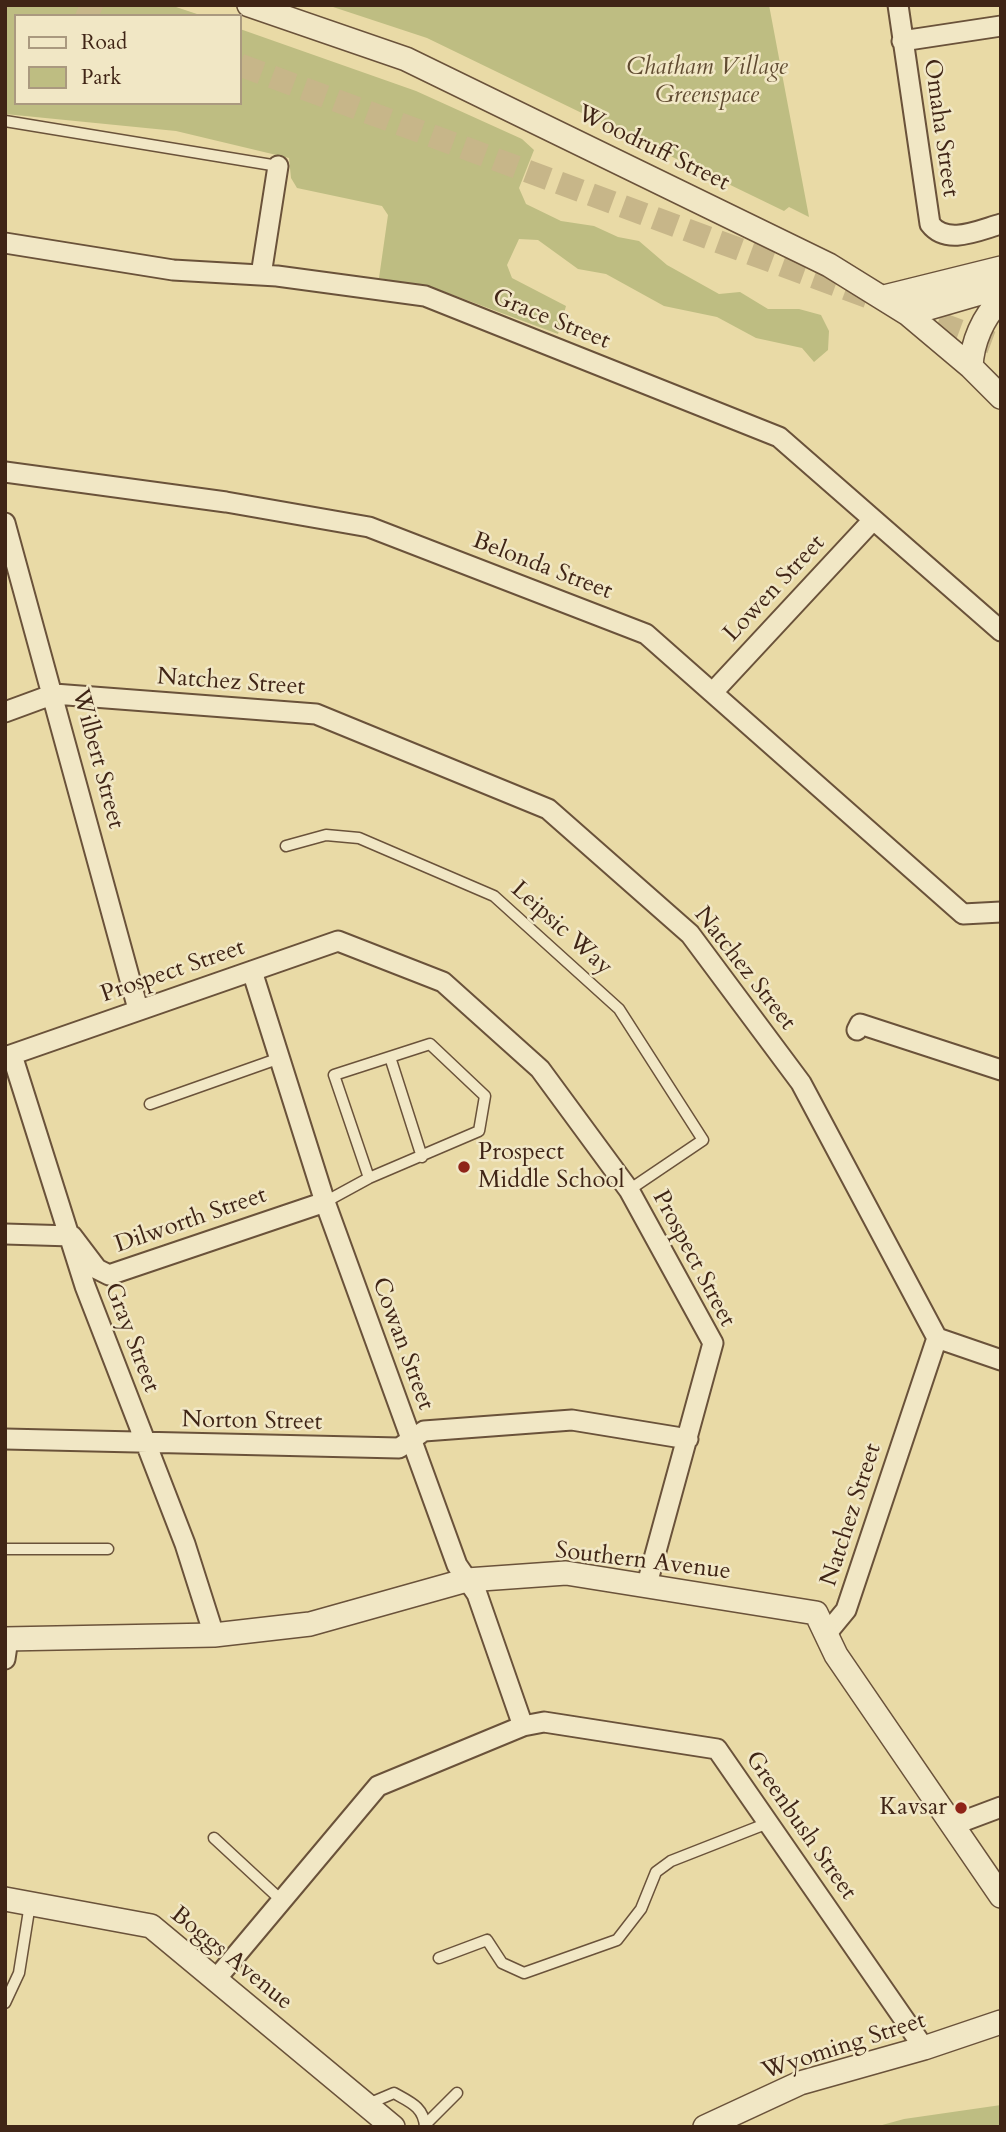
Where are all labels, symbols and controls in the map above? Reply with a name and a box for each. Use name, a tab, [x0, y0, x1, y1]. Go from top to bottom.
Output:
legend	[14, 14, 242, 105]
text: Road	[81, 28, 127, 57]
park label: Chatham Village Greenspace	[626, 54, 788, 110]
street label: Omaha Street	[916, 57, 964, 199]
text: Park	[81, 63, 121, 92]
street label: Woodruff Street	[572, 100, 734, 198]
street label: Grace Street	[488, 283, 614, 357]
street label: Belonda Street	[468, 527, 616, 607]
street label: Lowen Street	[718, 530, 832, 648]
street label: Natchez Street	[156, 663, 306, 703]
street label: Wilbert Street	[64, 686, 130, 832]
street label: Leipsic Way	[504, 876, 618, 982]
street label: Natchez Street	[687, 902, 801, 1036]
street label: Prospect Street	[97, 934, 249, 1010]
place label: Prospect Middle School	[478, 1139, 625, 1195]
marker: Prospect Middle School	[456, 1159, 472, 1175]
street label: Dilworth Street	[111, 1182, 271, 1260]
street label: Prospect Street	[645, 1186, 741, 1332]
street label: Cowan Street	[365, 1274, 439, 1414]
street label: Gray Street	[97, 1279, 165, 1397]
street label: Norton Street	[181, 1406, 323, 1438]
street label: Natchez Street	[815, 1440, 889, 1590]
street label: Southern Avenue	[554, 1537, 732, 1587]
street label: Greenbush Street	[738, 1746, 862, 1906]
place label: Kavsar	[879, 1794, 947, 1822]
marker: Kavsar	[953, 1800, 969, 1816]
street label: Boggs Avenue	[164, 1901, 298, 2017]
street label: Wyoming Street	[758, 2007, 930, 2087]

